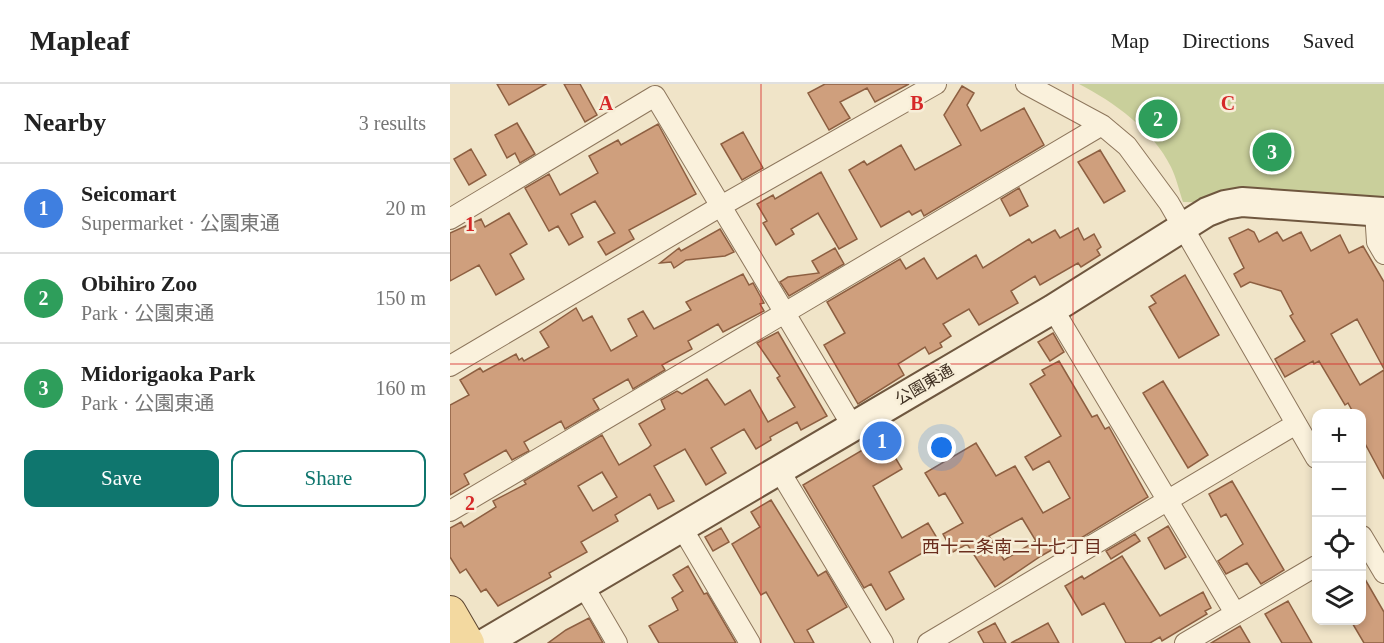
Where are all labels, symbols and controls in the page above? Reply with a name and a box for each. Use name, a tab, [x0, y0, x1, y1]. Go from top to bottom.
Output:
text: Mapleaf	[30, 25, 130, 56]
text: Map	[1111, 29, 1149, 53]
text: Directions	[1182, 29, 1270, 53]
text: Saved	[1303, 29, 1354, 53]
text: A	[599, 92, 614, 114]
text: B	[910, 92, 924, 114]
text: C	[1221, 92, 1235, 114]
pin: 2	[1138, 96, 1178, 141]
text: Nearby	[24, 108, 106, 137]
text: 3 results	[359, 112, 426, 134]
pin: 3	[1252, 130, 1292, 174]
text: Seicomart	[81, 181, 176, 206]
text: 1	[39, 197, 49, 219]
text: 20 m	[385, 197, 426, 219]
text: Supermarket · 公園東通	[81, 212, 280, 234]
text: 1	[465, 213, 475, 235]
text: Obihiro Zoo	[81, 271, 197, 296]
text: 2	[39, 287, 49, 309]
text: 150 m	[375, 287, 426, 309]
text: Park · 公園東通	[81, 302, 214, 324]
text: Midorigaoka Park	[81, 361, 255, 386]
street label: 公園東通	[892, 361, 956, 408]
text: 3	[39, 377, 49, 399]
text: 160 m	[375, 377, 426, 399]
text: Park · 公園東通	[81, 392, 214, 414]
map controls	[1312, 409, 1366, 625]
button: +	[1312, 409, 1366, 463]
pin: 1	[862, 418, 902, 464]
your location	[927, 433, 956, 462]
button: Save	[24, 450, 219, 507]
button: Share	[231, 450, 426, 507]
button: −	[1312, 463, 1366, 517]
text: 2	[465, 492, 475, 514]
button: locate	[1312, 517, 1366, 571]
district label: 西十二条南二十七丁目	[922, 537, 1102, 557]
button: layers	[1312, 571, 1366, 625]

